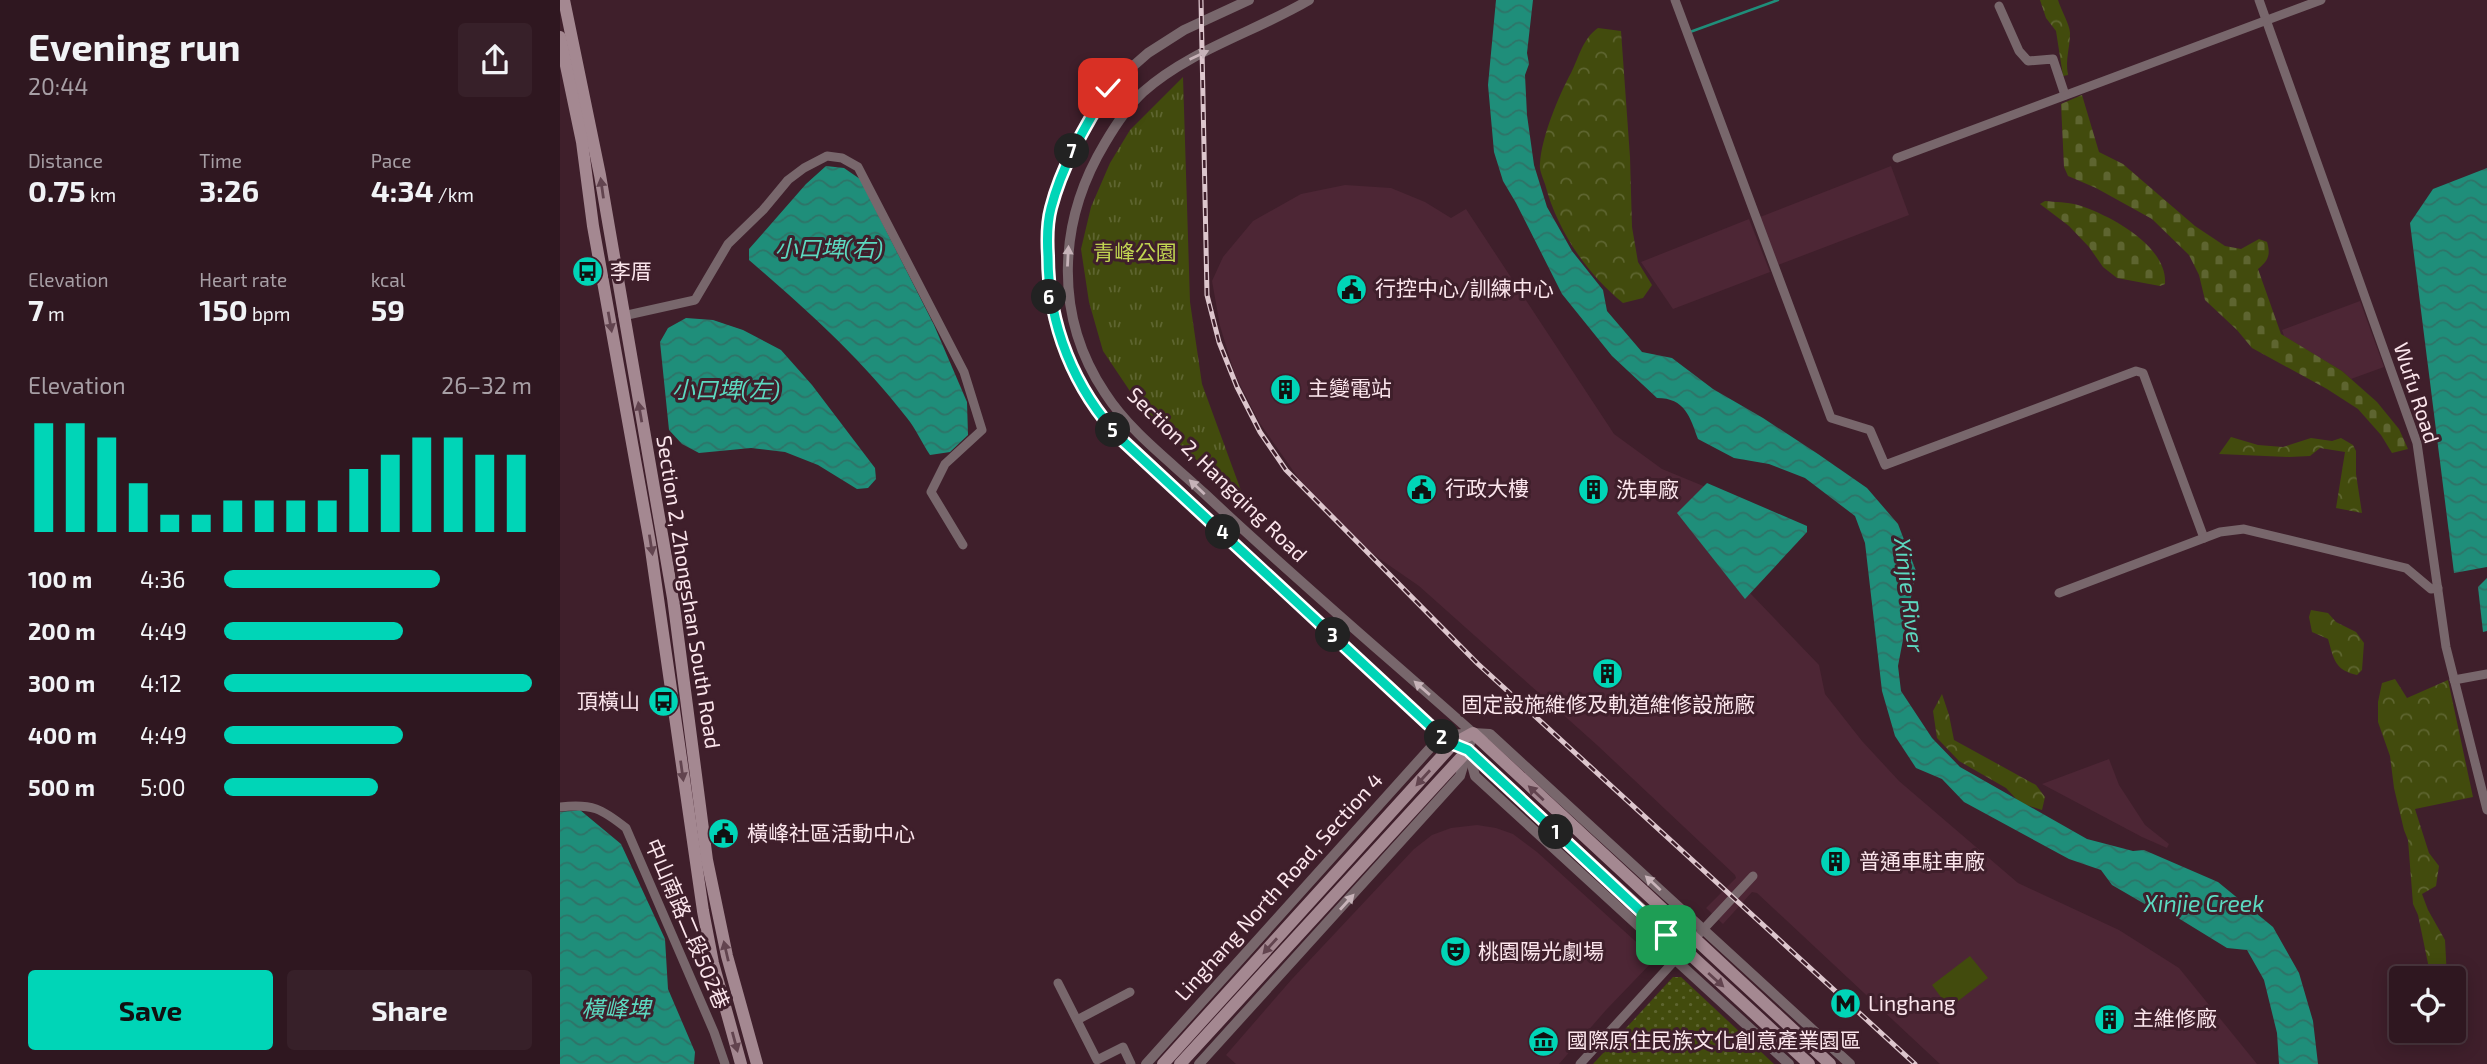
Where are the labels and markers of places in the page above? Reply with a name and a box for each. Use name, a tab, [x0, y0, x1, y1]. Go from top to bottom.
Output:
pin	[1078, 58, 1138, 118]
pin: 7	[1054, 134, 1090, 168]
bus stop icon: 李厝	[570, 255, 604, 289]
place label: 李厝	[610, 258, 652, 283]
public building icon: 行控中心/訓練中心	[1335, 272, 1369, 306]
place label: 行控中心/訓練中心	[1375, 275, 1554, 300]
pin: 6	[1032, 280, 1066, 314]
building icon: 主變電站	[1268, 372, 1302, 406]
place label: 主變電站	[1308, 375, 1392, 400]
pin: 5	[1096, 412, 1130, 448]
public building icon: 行政大樓	[1405, 472, 1439, 506]
building icon: 洗車廠	[1576, 473, 1610, 507]
place label: 行政大樓	[1445, 475, 1529, 500]
place label: 洗車廠	[1616, 476, 1679, 501]
pin: 4	[1206, 514, 1240, 550]
pin: 3	[1316, 618, 1350, 652]
building icon: 固定設施維修及軌道維修設施廠	[1591, 656, 1625, 690]
bus stop icon: 頂橫山	[646, 685, 680, 719]
place label: 頂橫山	[577, 688, 640, 713]
place label: 固定設施維修及軌道維修設施廠	[1461, 691, 1755, 716]
pin: 2	[1424, 720, 1460, 754]
pin: 1	[1538, 814, 1574, 850]
public building icon: 橫峰社區活動中心	[707, 817, 741, 851]
place label: 橫峰社區活動中心	[747, 820, 915, 845]
building icon: 普通車駐車廠	[1819, 845, 1853, 879]
place label: 普通車駐車廠	[1859, 848, 1985, 873]
pin	[1636, 905, 1696, 965]
theatre icon: 桃園陽光劇場	[1438, 935, 1472, 969]
place label: 桃園陽光劇場	[1478, 938, 1604, 963]
metro station icon: Linghang	[1828, 987, 1862, 1021]
place label: Linghang	[1868, 990, 1956, 1015]
building icon: 主維修廠	[2093, 1002, 2127, 1036]
place label: 主維修廠	[2133, 1005, 2217, 1030]
museum icon: 國際原住民族文化創意產業園區	[1527, 1024, 1561, 1058]
place label: 國際原住民族文化創意產業園區	[1567, 1027, 1861, 1052]

